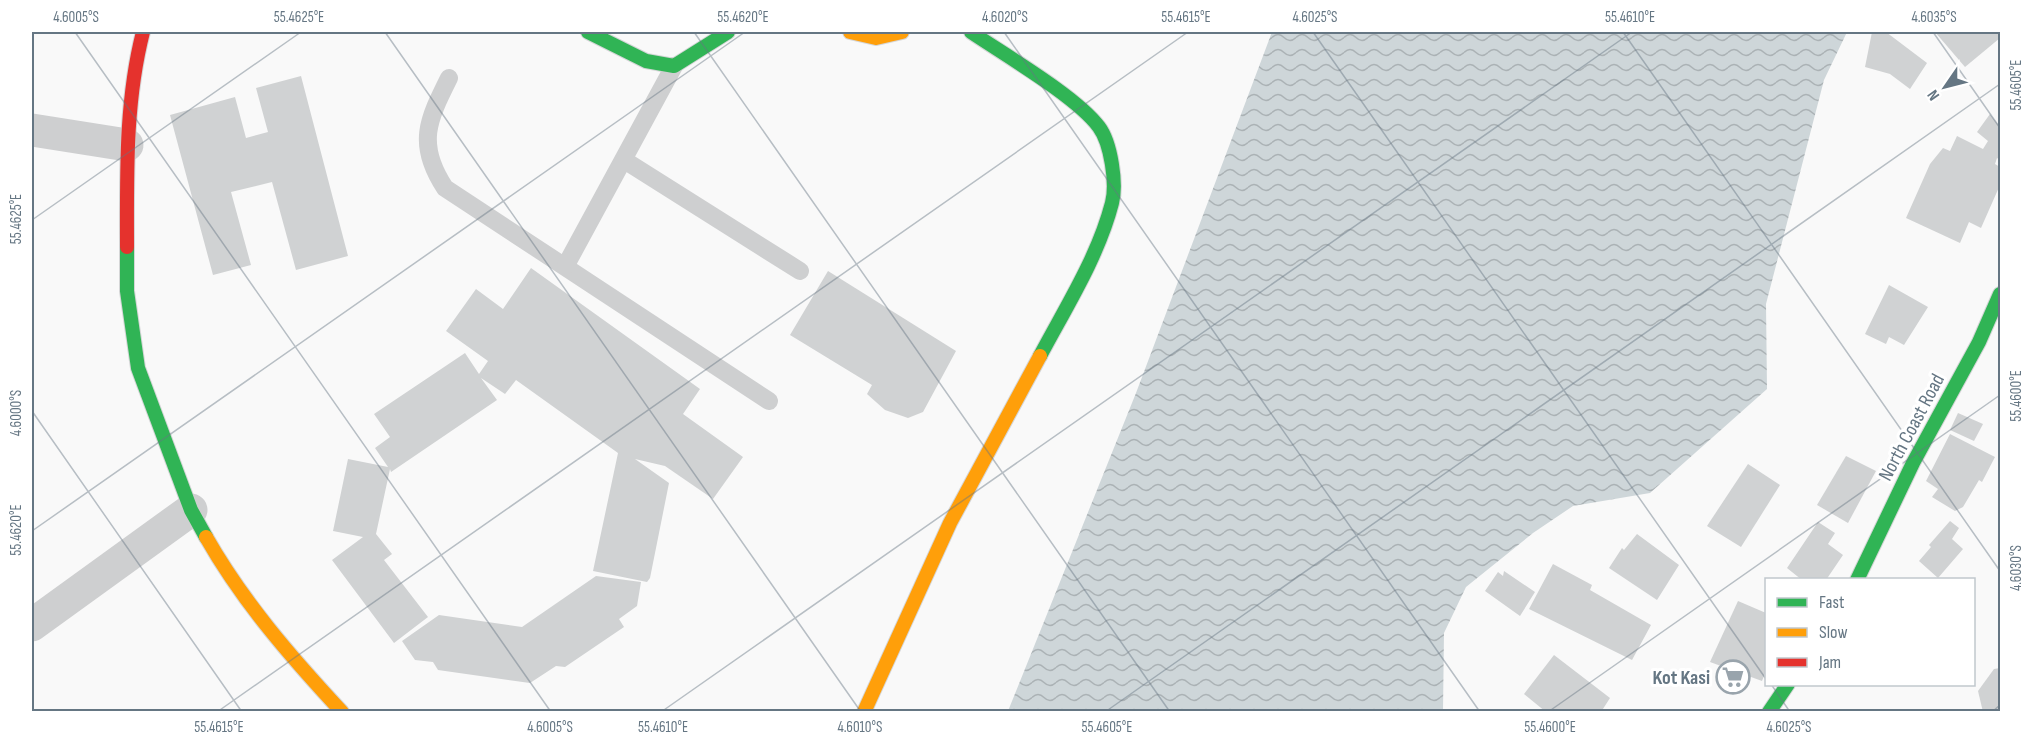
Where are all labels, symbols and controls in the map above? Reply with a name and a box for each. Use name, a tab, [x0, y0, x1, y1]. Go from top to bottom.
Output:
text: 4.6005°S	[53, 8, 99, 27]
text: 55.4625°E	[274, 8, 324, 27]
text: 55.4620°E	[717, 8, 769, 27]
text: 4.6020°S	[982, 8, 1028, 27]
text: 55.4615°E	[1161, 8, 1211, 27]
text: 4.6025°S	[1292, 8, 1338, 27]
text: 55.4610°E	[1605, 8, 1655, 27]
text: 4.6035°S	[1911, 8, 1957, 27]
north arrow	[1915, 57, 1975, 117]
text: 55.4605°E	[2007, 60, 2026, 111]
text: N	[1924, 86, 1944, 104]
text: 55.4625°E	[7, 194, 26, 244]
street label: North Coast Road	[1874, 370, 1950, 485]
text: 55.4600°E	[2007, 370, 2026, 422]
text: 4.6000°S	[7, 390, 26, 436]
text: 55.4620°E	[7, 504, 26, 556]
text: 4.6030°S	[2007, 545, 2026, 591]
legend	[1765, 578, 1975, 686]
text: Fast	[1819, 592, 1845, 613]
text: Slow	[1819, 622, 1848, 643]
text: Jam	[1818, 652, 1841, 673]
supermarket icon: Kot Kasi	[1715, 659, 1751, 695]
place label: Kot Kasi	[1653, 666, 1710, 690]
text: 55.4615°E	[194, 718, 244, 737]
text: 4.6005°S	[527, 718, 573, 737]
text: 55.4610°E	[638, 718, 688, 737]
text: 4.6010°S	[838, 718, 882, 737]
text: 55.4605°E	[1082, 718, 1133, 737]
text: 55.4600°E	[1524, 718, 1576, 737]
text: 4.6025°S	[1766, 718, 1812, 737]

